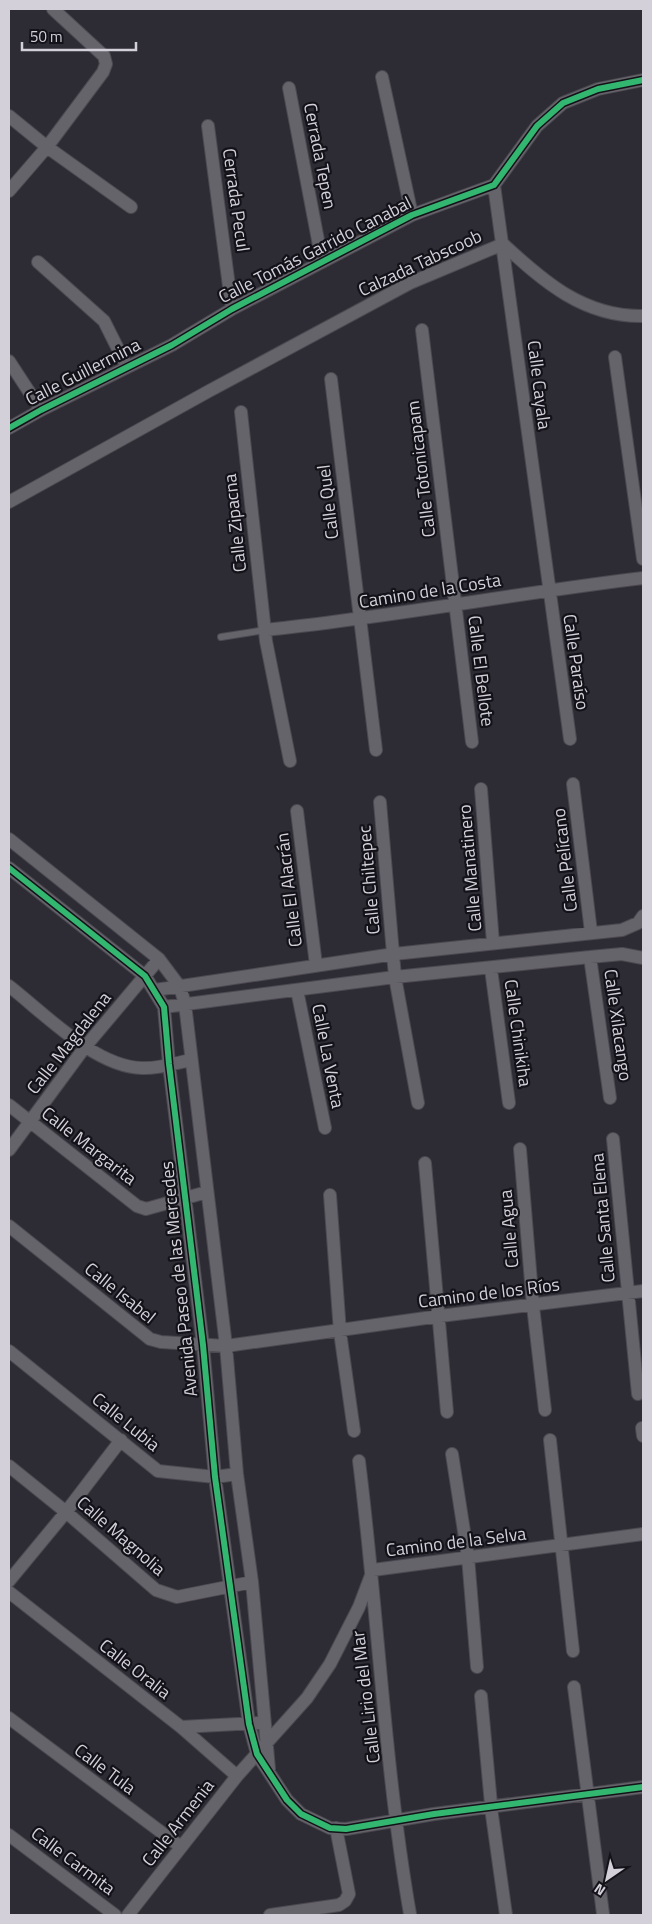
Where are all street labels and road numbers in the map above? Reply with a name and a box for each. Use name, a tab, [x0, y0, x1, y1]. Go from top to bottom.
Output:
street label: Cerrada Tepen	[297, 100, 344, 211]
street label: Cerrada Pecul	[216, 147, 257, 253]
street label: Calle Tomás Garrido Canabal	[214, 189, 416, 310]
street label: Calzada Tabscoob	[354, 222, 486, 303]
street label: Calle Guillermina	[20, 331, 145, 412]
street label: Calle Cayala	[521, 339, 558, 431]
street label: Calle Totonicapam	[399, 399, 442, 539]
street label: Calle Quel	[310, 463, 345, 541]
street label: Calle Zipacna	[216, 473, 253, 574]
street label: Camino de la Costa	[357, 566, 503, 615]
street label: Calle Paraíso	[556, 612, 597, 712]
street label: Calle El Bellote	[461, 614, 502, 728]
street label: Calle Manatinero	[450, 803, 489, 933]
street label: Calle Pelícano	[545, 807, 584, 913]
street label: Calle Chiltepec	[350, 824, 387, 936]
street label: Calle El Alacrán	[268, 831, 309, 949]
street label: Calle Xilacango	[597, 967, 640, 1083]
street label: Calle Chinikiha	[498, 977, 539, 1089]
street label: Calle Magdalena	[20, 986, 117, 1100]
street label: Calle La Venta	[305, 1001, 352, 1110]
street label: Calle Margarita	[36, 1100, 143, 1191]
street label: Calle Santa Elena	[583, 1152, 622, 1284]
street label: Avenida Paseo de las Mercedes	[153, 1160, 204, 1398]
street label: Calle Agua	[492, 1189, 525, 1269]
street label: Calle Isabel	[79, 1255, 162, 1330]
street label: Camino de los Ríos	[417, 1270, 561, 1315]
street label: Calle Lubia	[86, 1386, 166, 1457]
street label: Calle Magnolia	[71, 1489, 172, 1582]
street label: Camino de la Selva	[384, 1520, 528, 1564]
street label: Calle Lirio del Mar	[344, 1629, 387, 1765]
street label: Calle Oralia	[94, 1632, 177, 1705]
street label: Calle Tula	[69, 1737, 142, 1801]
street label: Calle Armenia	[135, 1773, 220, 1872]
street label: Calle Carmita	[25, 1820, 121, 1901]

